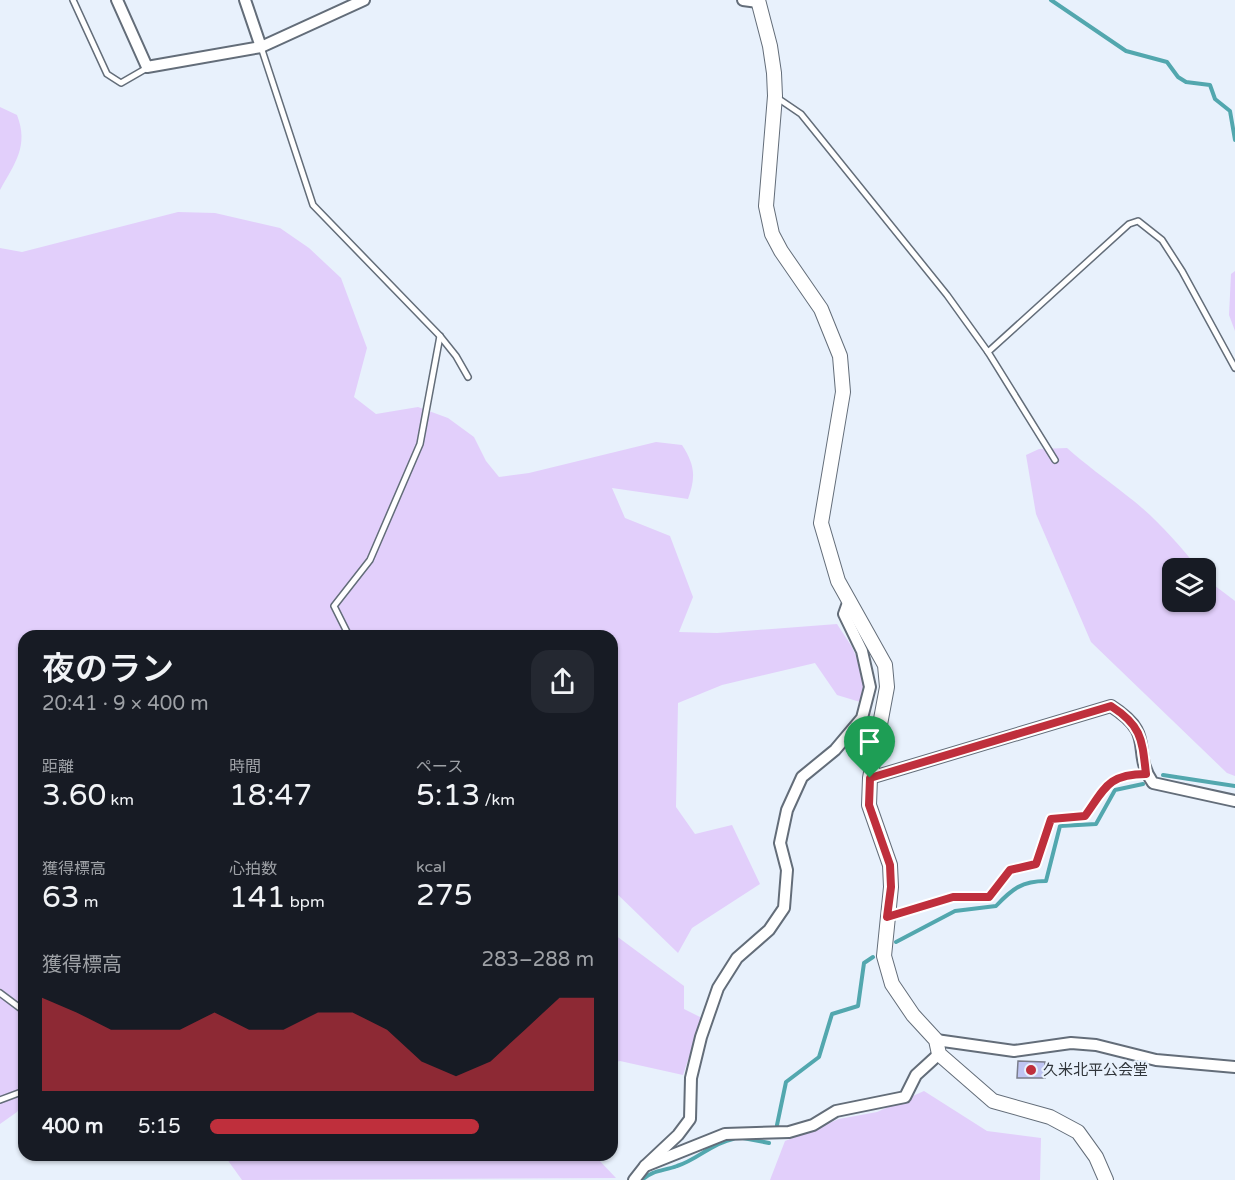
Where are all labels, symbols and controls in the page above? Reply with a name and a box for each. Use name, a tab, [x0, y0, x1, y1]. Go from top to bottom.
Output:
map controls	[1162, 558, 1216, 612]
button: layers	[1162, 558, 1216, 612]
text: 夜のラン	[42, 650, 174, 689]
button: share	[531, 650, 594, 713]
text: 20:41 · 9 × 400 m	[42, 692, 209, 716]
pin	[844, 716, 895, 778]
icon: arrive	[853, 725, 886, 758]
text: 距離	[42, 757, 74, 777]
text: 時間	[229, 757, 261, 777]
text: ペース	[416, 757, 463, 777]
text: 3.60	[42, 777, 106, 814]
text: 18:47	[229, 777, 312, 814]
text: 5:13	[416, 777, 480, 814]
text: km	[106, 790, 134, 810]
text: /km	[480, 790, 515, 810]
text: kcal	[416, 857, 446, 877]
text: 獲得標高	[42, 859, 106, 879]
text: 心拍数	[229, 859, 277, 879]
text: 275	[416, 877, 473, 914]
text: 63	[42, 879, 80, 916]
text: 141	[229, 879, 286, 916]
text: m	[80, 892, 99, 912]
text: bpm	[286, 892, 325, 912]
text: 283–288 m	[481, 948, 594, 972]
text: 獲得標高	[42, 953, 122, 977]
place label: 久米北平公会堂	[1043, 1061, 1148, 1079]
marker: 久米北平公会堂	[1024, 1063, 1038, 1077]
text: 400 m	[42, 1115, 103, 1139]
text: 5:15	[138, 1115, 181, 1139]

